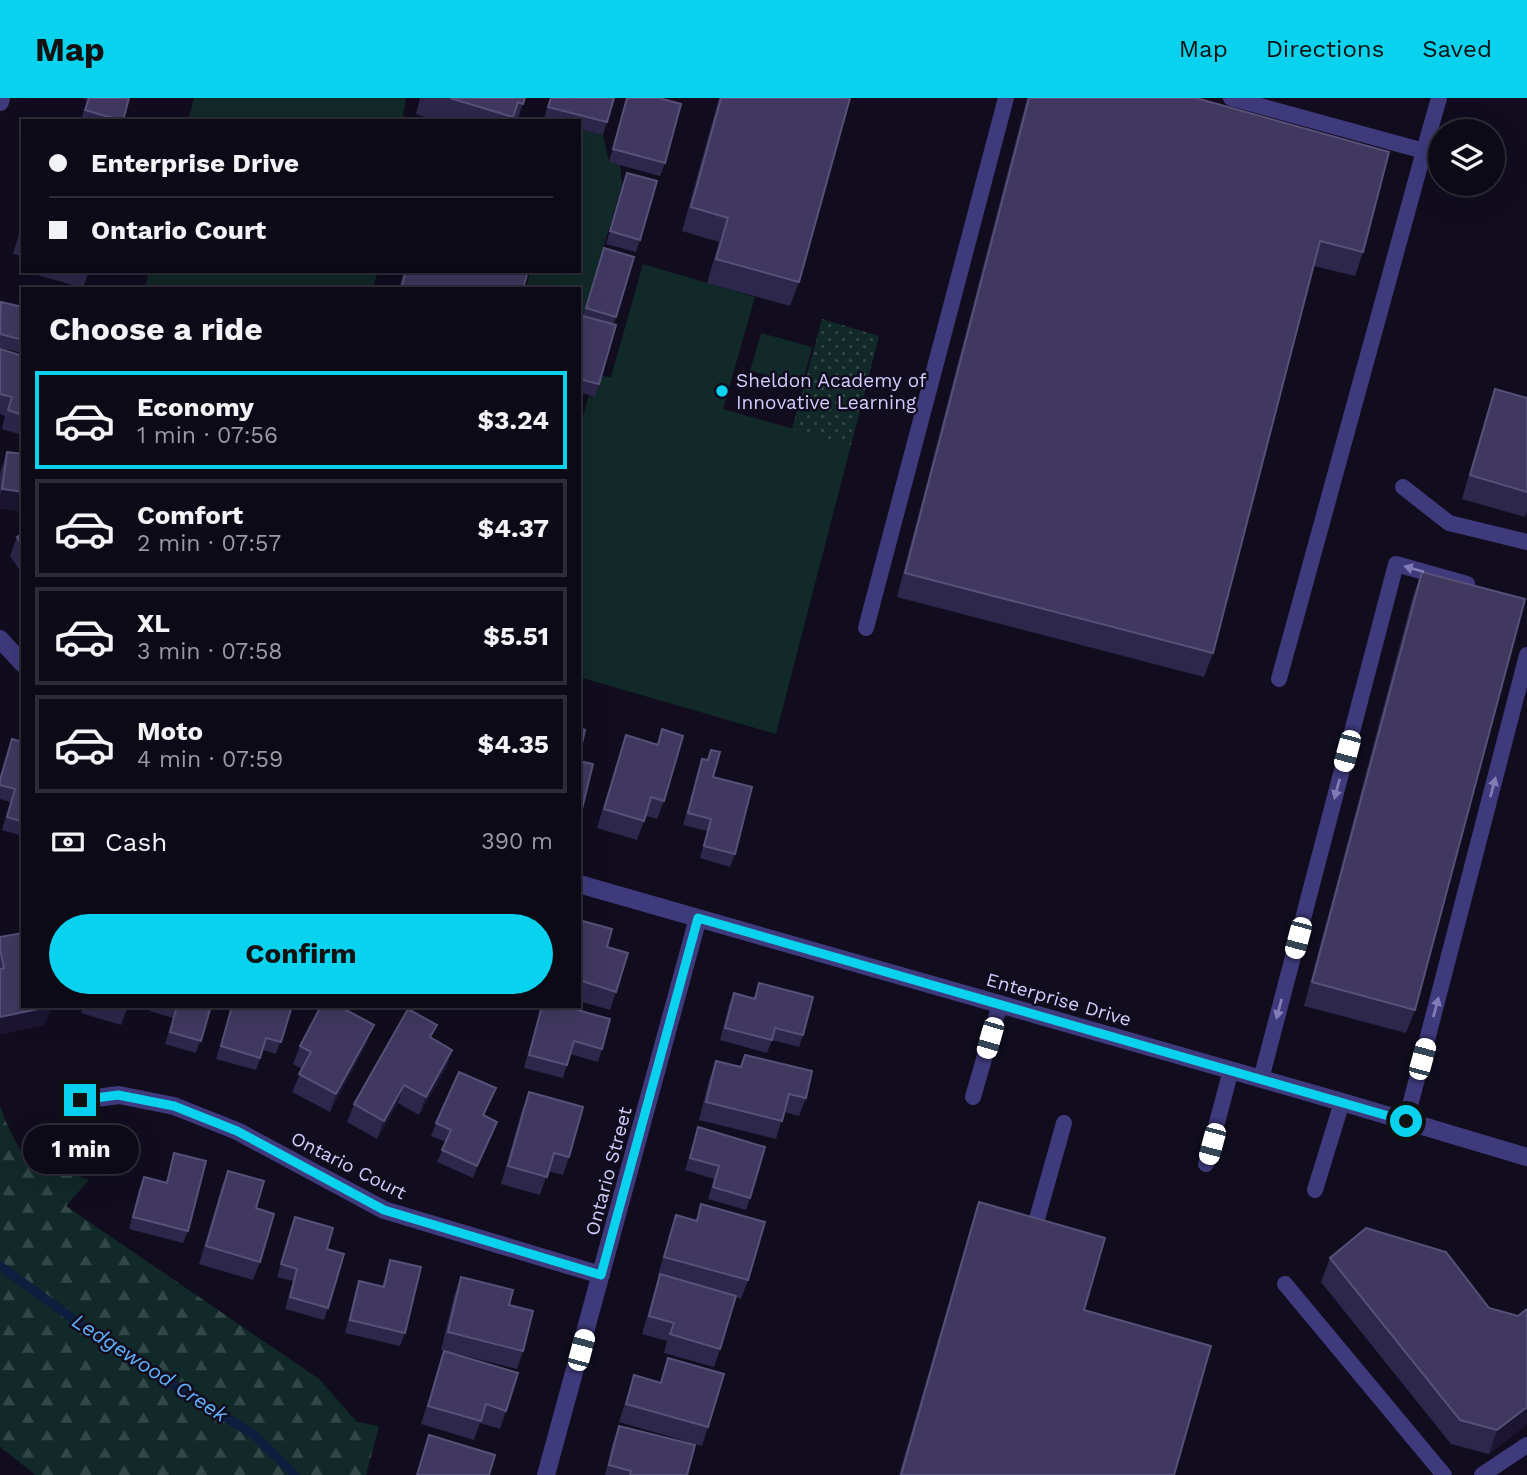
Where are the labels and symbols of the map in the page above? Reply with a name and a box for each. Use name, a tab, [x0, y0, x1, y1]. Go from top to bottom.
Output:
place label: Sheldon Academy of Innovative Learning	[736, 369, 927, 414]
marker: Sheldon Academy of Innovative Learning	[714, 383, 730, 399]
one-way arrow	[1403, 563, 1425, 574]
car	[1332, 728, 1363, 774]
one-way arrow	[1488, 776, 1499, 798]
one-way arrow	[1331, 779, 1342, 801]
car	[1283, 915, 1314, 961]
street label: Enterprise Drive	[984, 968, 1134, 1031]
one-way arrow	[1431, 996, 1442, 1018]
one-way arrow	[1273, 999, 1284, 1021]
car	[975, 1015, 1006, 1061]
car	[1407, 1036, 1438, 1082]
route end	[64, 1084, 96, 1116]
street label: Ontario Street	[580, 1104, 637, 1238]
route start	[1390, 1105, 1422, 1137]
car	[1197, 1121, 1228, 1167]
callout: 1 min	[22, 1124, 138, 1174]
street label: Ontario Court	[287, 1126, 410, 1204]
water label: Ledgewood Creek	[68, 1308, 233, 1427]
car	[566, 1327, 597, 1373]

